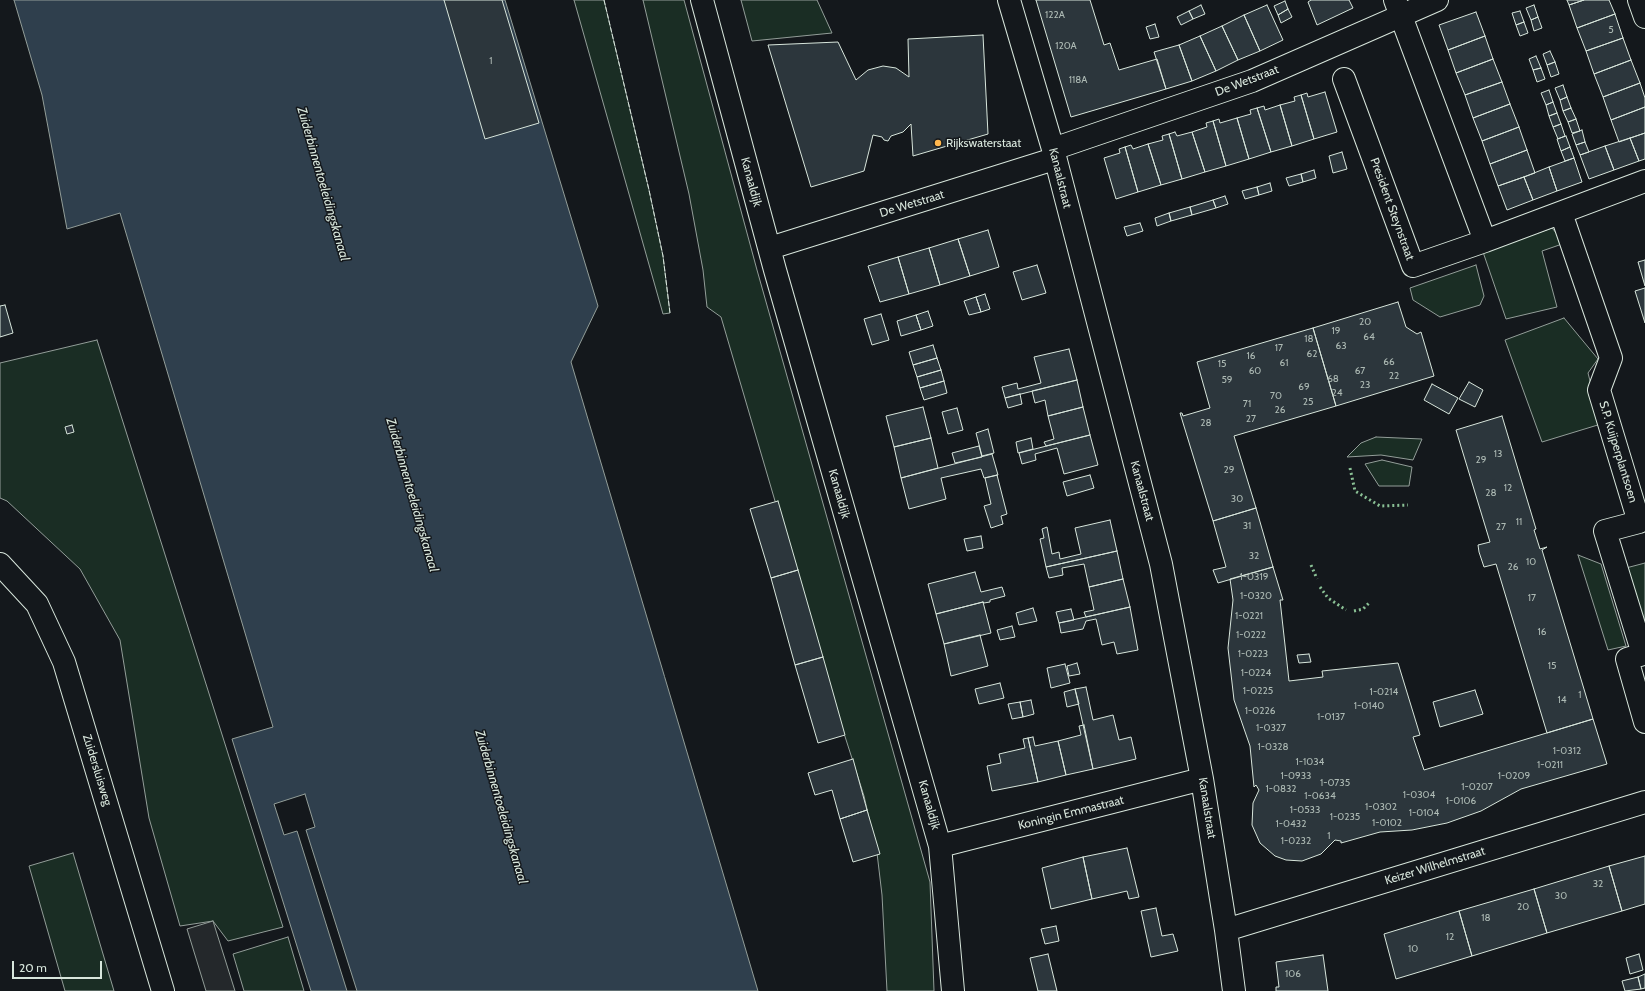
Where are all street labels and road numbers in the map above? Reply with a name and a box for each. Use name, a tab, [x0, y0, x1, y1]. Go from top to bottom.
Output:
street label: De Wetstraat	[1213, 62, 1281, 100]
street label: Kanaalstraat	[1046, 146, 1074, 210]
street label: Kanaaldijk	[737, 156, 765, 208]
street label: President Steynstraat	[1367, 156, 1417, 262]
street label: De Wetstraat	[878, 187, 946, 221]
street label: S.P. Kuijperplantsoen	[1596, 399, 1640, 505]
street label: Kanaalstraat	[1127, 459, 1157, 523]
street label: Kanaaldijk	[825, 468, 853, 520]
street label: Zuidersluisweg	[79, 733, 115, 807]
street label: Kanaalstraat	[1195, 776, 1219, 840]
street label: Kanaaldijk	[915, 779, 943, 831]
street label: Koningin Emmastraat	[1017, 793, 1125, 833]
street label: Keizer Wilhelmstraat	[1383, 844, 1487, 888]

